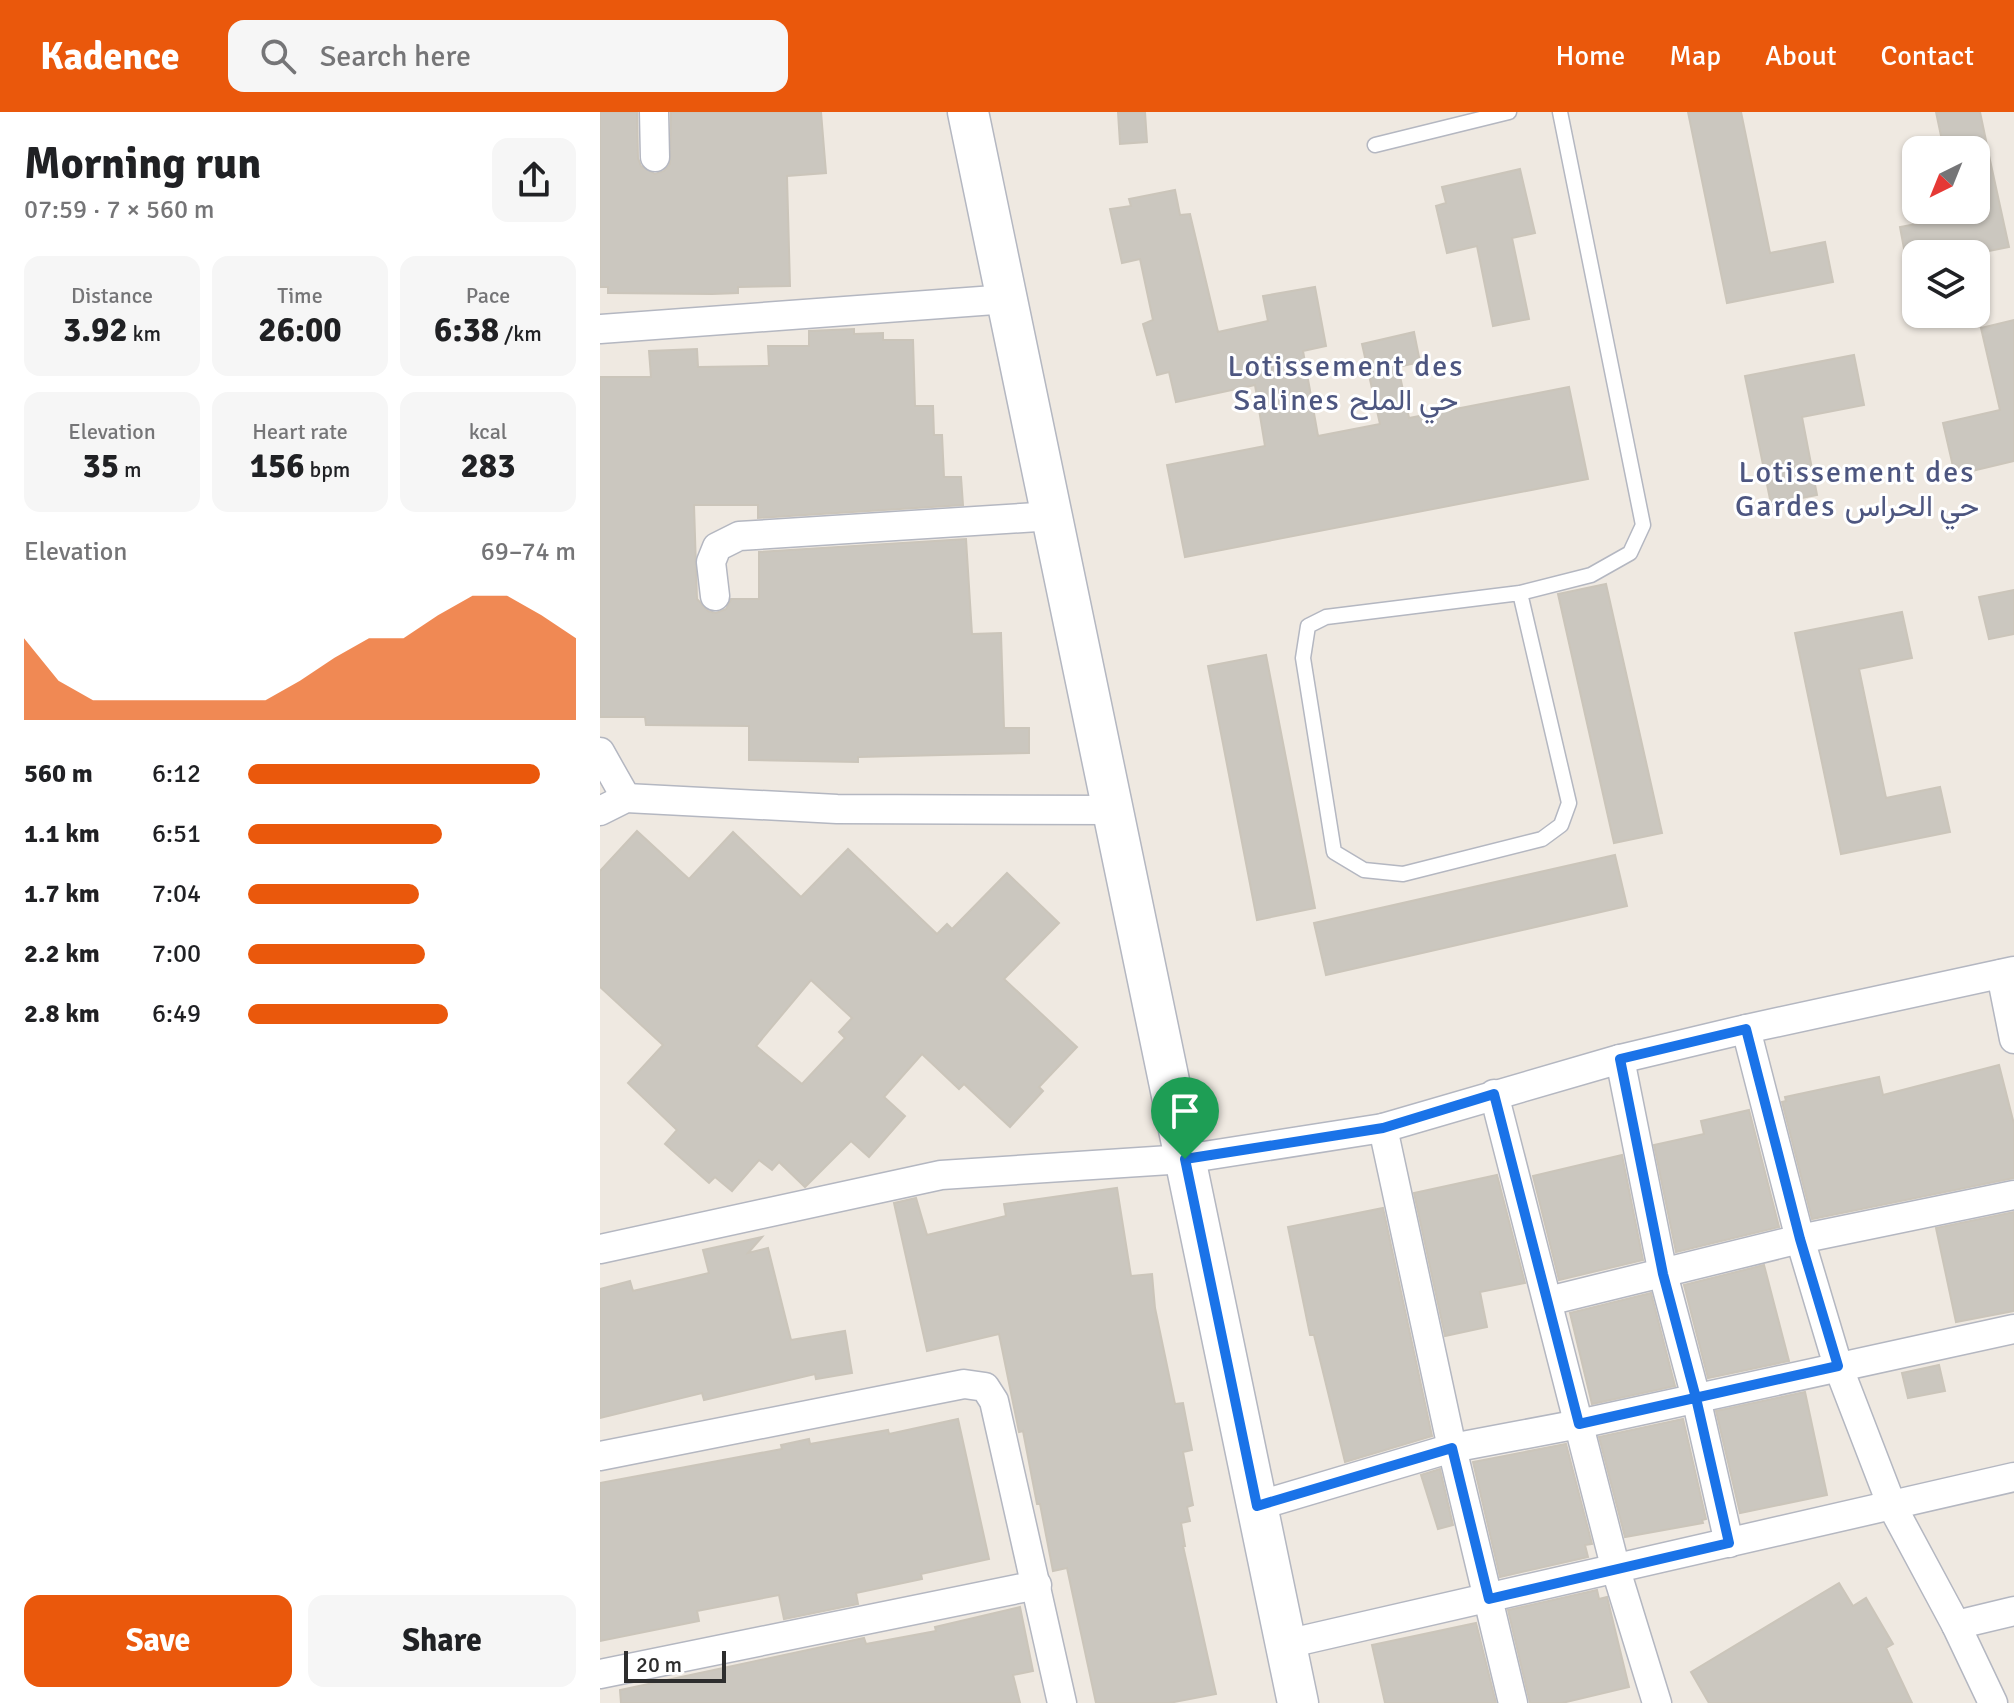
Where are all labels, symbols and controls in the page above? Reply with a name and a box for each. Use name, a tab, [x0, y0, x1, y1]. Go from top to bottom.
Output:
search box	[228, 20, 788, 92]
text: Kadence	[40, 33, 180, 80]
icon: search	[256, 34, 300, 78]
text: Search here	[320, 38, 471, 75]
text: Home	[1556, 39, 1625, 73]
text: Map	[1669, 39, 1721, 73]
text: About	[1765, 39, 1837, 73]
text: Contact	[1881, 39, 1974, 73]
north arrow	[1902, 136, 1990, 224]
map controls	[1902, 136, 1990, 328]
text: Morning run	[24, 137, 261, 191]
button: share	[492, 138, 576, 222]
text: 07:59 · 7 × 560 m	[24, 194, 215, 226]
button: layers	[1902, 240, 1990, 328]
text: Distance	[71, 282, 153, 309]
text: Time	[277, 282, 323, 309]
text: Pace	[466, 282, 510, 309]
text: 3.92	[63, 309, 128, 351]
text: 26:00	[258, 309, 342, 351]
text: 6:38	[434, 309, 499, 351]
text: km	[128, 320, 161, 347]
text: /km	[499, 320, 542, 347]
district label: Lotissement des Salines حي الملح	[1228, 348, 1464, 424]
text: Elevation	[68, 418, 156, 445]
text: Heart rate	[252, 418, 348, 445]
text: kcal	[469, 418, 507, 445]
text: 35	[82, 445, 119, 487]
text: 156	[250, 445, 305, 487]
text: 283	[460, 445, 516, 487]
district label: Lotissement des Gardes حي الحراس	[1735, 454, 1979, 530]
text: m	[119, 456, 142, 483]
text: bpm	[305, 456, 350, 483]
text: Elevation	[24, 536, 128, 568]
text: 69–74 m	[481, 536, 576, 568]
text: 560 m	[24, 758, 93, 790]
text: 6:12	[152, 758, 201, 790]
text: 1.1 km	[24, 818, 100, 850]
text: 6:51	[152, 818, 201, 850]
text: 1.7 km	[24, 878, 100, 910]
text: 7:04	[152, 878, 201, 910]
text: 2.2 km	[24, 938, 100, 970]
text: 7:00	[152, 938, 201, 970]
text: 2.8 km	[24, 998, 100, 1030]
text: 6:49	[152, 998, 201, 1030]
pin	[1151, 1077, 1219, 1159]
icon: arrive	[1163, 1089, 1207, 1133]
button: Save	[24, 1595, 292, 1687]
button: Share	[308, 1595, 576, 1687]
scale bar	[624, 1647, 726, 1683]
text: 20 m	[636, 1651, 682, 1678]

